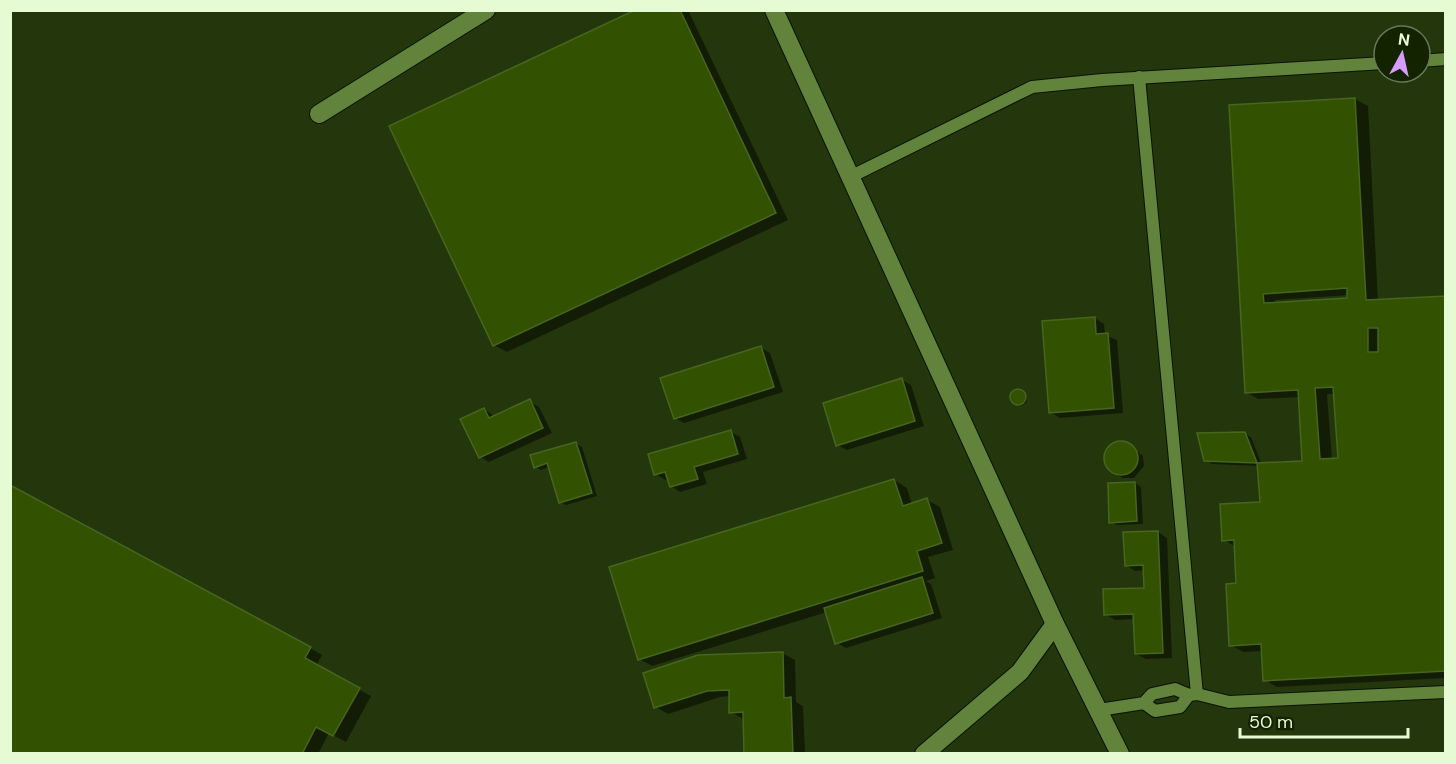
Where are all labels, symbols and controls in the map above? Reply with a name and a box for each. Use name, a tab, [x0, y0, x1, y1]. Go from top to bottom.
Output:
north arrow	[1372, 24, 1432, 84]
text: N	[1397, 28, 1411, 51]
scale bar	[1240, 701, 1408, 739]
text: 50 m	[1249, 710, 1293, 734]

